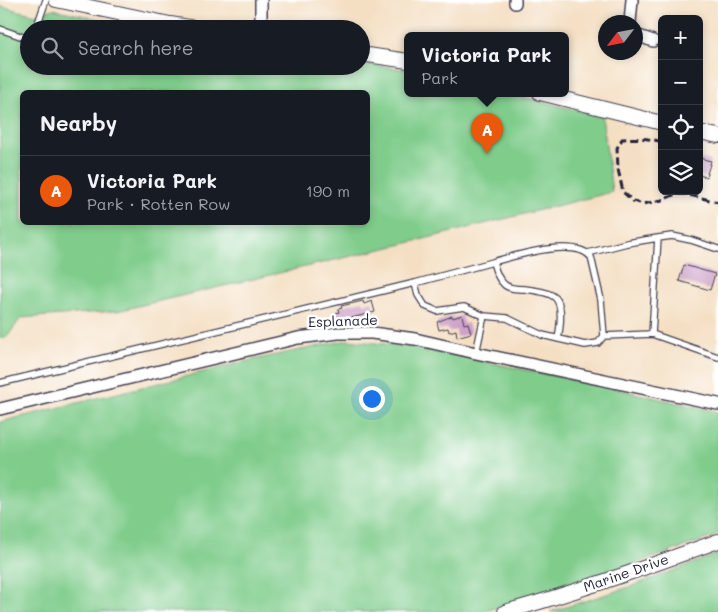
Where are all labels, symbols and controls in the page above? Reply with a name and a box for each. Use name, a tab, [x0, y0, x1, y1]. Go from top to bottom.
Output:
north arrow	[598, 15, 643, 60]
map controls	[658, 15, 703, 195]
button: +	[658, 15, 703, 60]
search box	[20, 20, 370, 75]
popup	[404, 32, 569, 97]
icon: search	[38, 34, 66, 62]
text: Search here	[78, 35, 194, 60]
text: Victoria Park	[422, 42, 551, 67]
button: −	[658, 60, 703, 105]
text: Park	[422, 67, 458, 88]
button: locate	[658, 105, 703, 150]
text: Nearby	[40, 109, 117, 136]
pin: A	[471, 113, 503, 154]
button: layers	[658, 150, 703, 195]
text: Victoria Park	[87, 168, 217, 193]
text: A	[50, 180, 62, 201]
text: 190 m	[306, 180, 350, 201]
text: Park · Rotten Row	[87, 193, 230, 214]
street label: Esplanade	[308, 310, 378, 331]
your location	[359, 386, 385, 412]
street label: Marine Drive	[581, 549, 671, 596]

